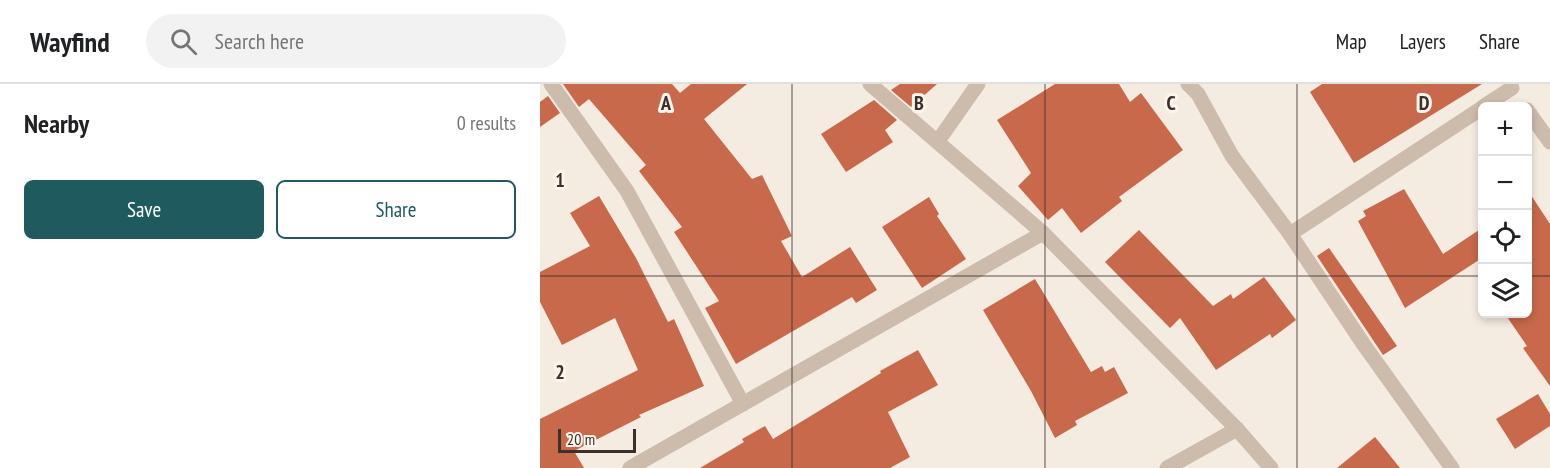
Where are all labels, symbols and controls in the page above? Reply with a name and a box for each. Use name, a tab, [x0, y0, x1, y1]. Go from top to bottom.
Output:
search box	[146, 14, 566, 68]
text: Wayfind	[30, 23, 110, 60]
icon: search	[167, 25, 200, 58]
text: Search here	[215, 27, 304, 55]
text: Map	[1336, 28, 1367, 55]
text: Layers	[1400, 28, 1446, 55]
text: Share	[1479, 28, 1520, 55]
text: A	[660, 90, 672, 116]
text: B	[914, 90, 924, 116]
text: C	[1166, 90, 1176, 116]
text: D	[1419, 90, 1430, 116]
map controls	[1478, 102, 1532, 318]
button: +	[1478, 102, 1532, 156]
text: Nearby	[24, 107, 89, 140]
text: 0 results	[457, 110, 516, 136]
button: −	[1478, 156, 1532, 210]
text: 1	[555, 167, 565, 193]
button: Save	[24, 180, 264, 239]
button: Share	[276, 180, 516, 239]
button: locate	[1478, 210, 1532, 264]
button: layers	[1478, 264, 1532, 318]
text: 2	[555, 359, 565, 385]
scale bar	[558, 426, 636, 454]
text: 20 m	[567, 429, 595, 449]

